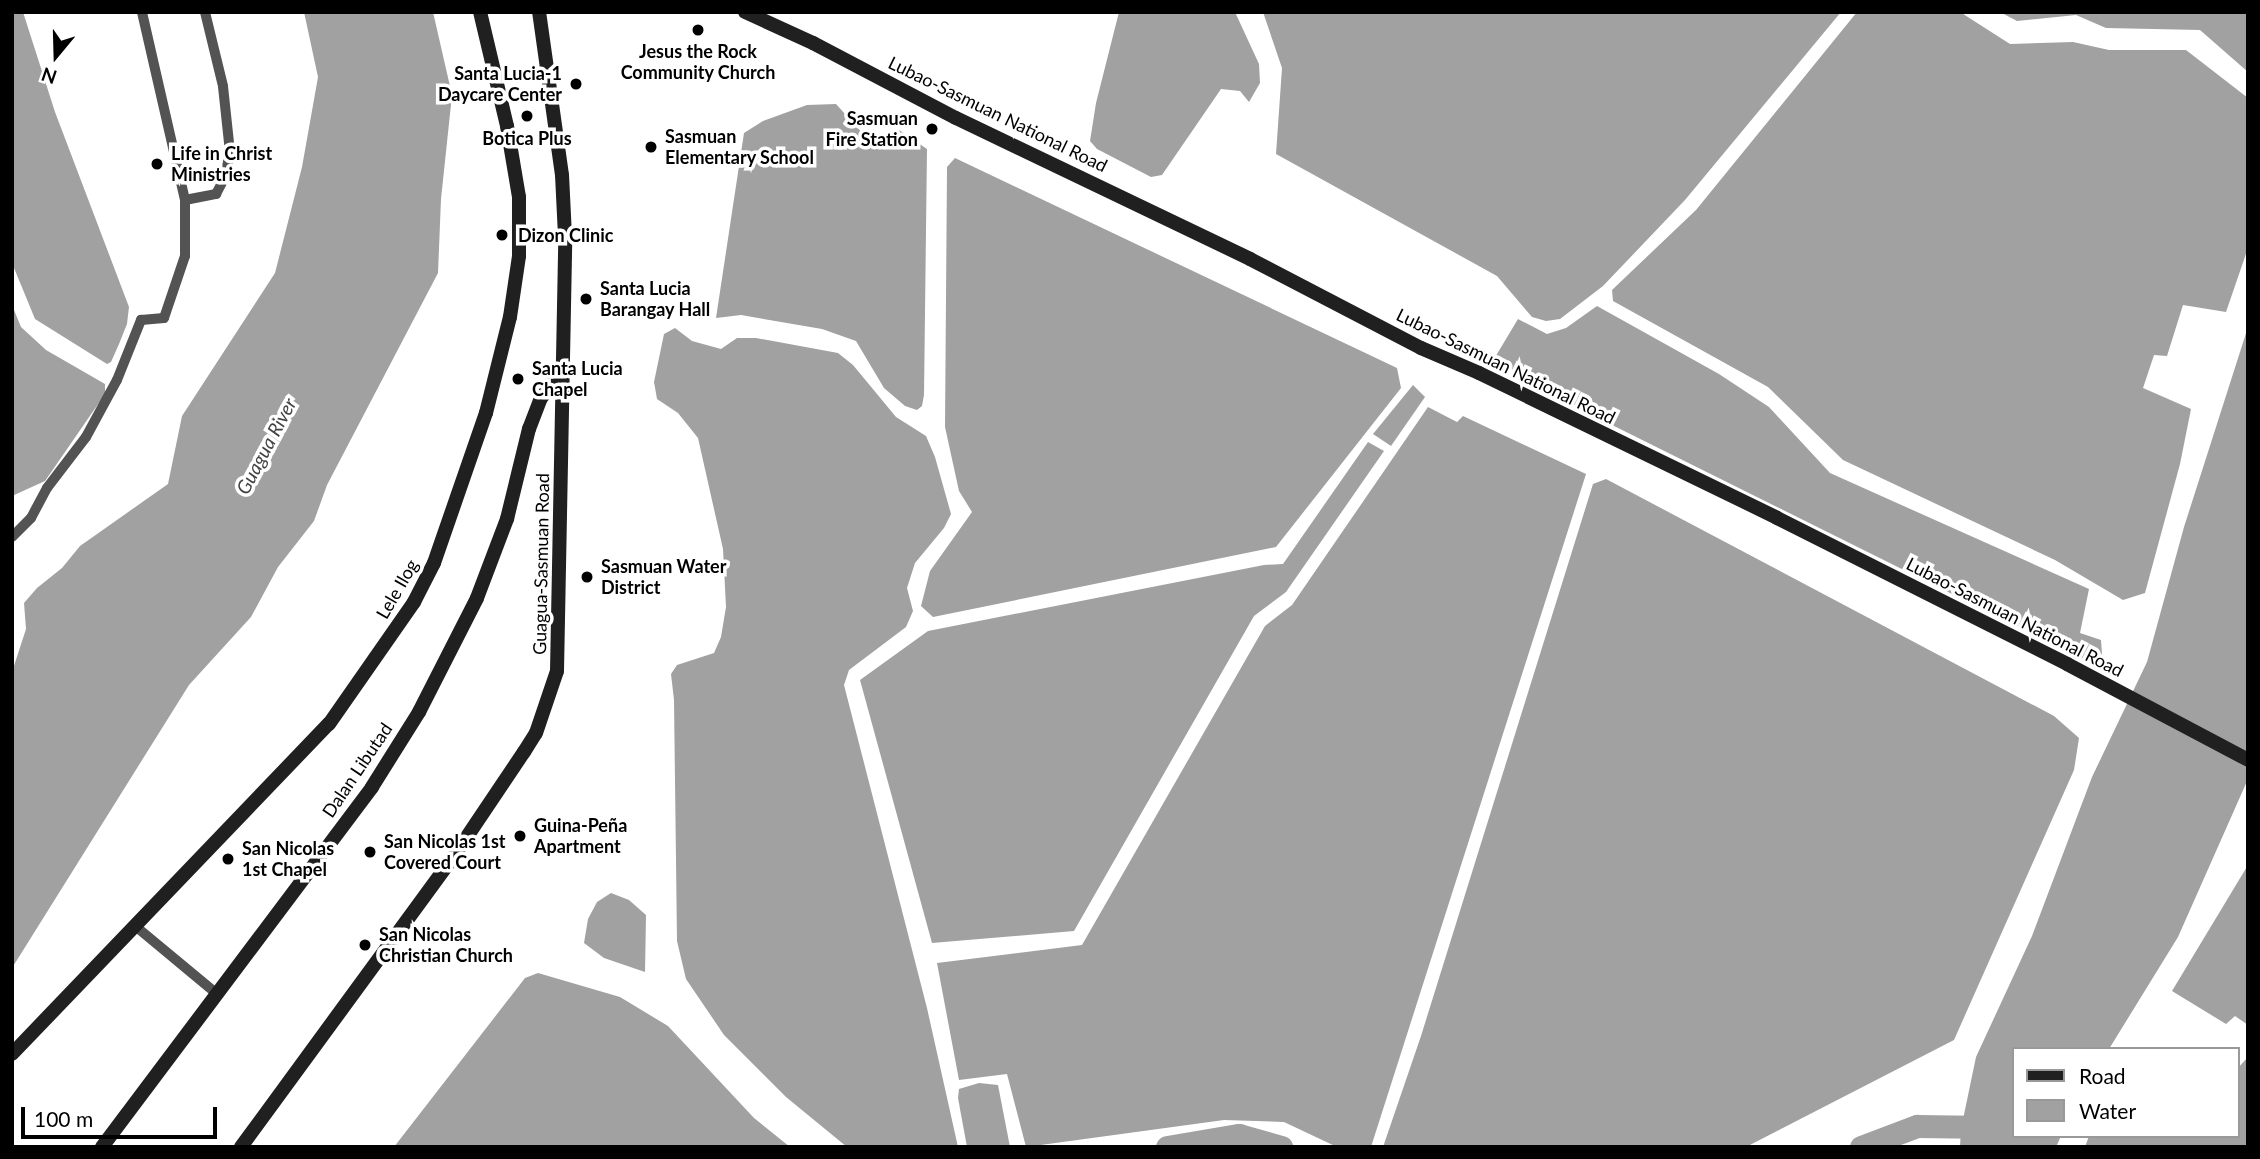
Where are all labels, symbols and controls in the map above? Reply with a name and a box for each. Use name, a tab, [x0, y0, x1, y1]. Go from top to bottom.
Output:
north arrow	[21, 21, 91, 91]
marker: Jesus the Rock Community Church	[690, 22, 706, 38]
place label: Jesus the Rock Community Church	[620, 41, 776, 84]
street label: Lubao-Sasmuan National Road	[885, 51, 1111, 177]
text: N	[38, 63, 60, 90]
place label: Santa Lucia-1 Daycare Center	[438, 63, 562, 106]
marker: Santa Lucia-1 Daycare Center	[568, 76, 584, 92]
marker: Botica Plus	[519, 108, 535, 124]
place label: Sasmuan Fire Station	[826, 108, 918, 150]
marker: Sasmuan Fire Station	[924, 121, 940, 137]
place label: Sasmuan Elementary School	[665, 126, 814, 168]
place label: Botica Plus	[482, 127, 572, 149]
marker: Sasmuan Elementary School	[643, 139, 659, 155]
place label: Life in Christ Ministries	[171, 143, 272, 186]
marker: Life in Christ Ministries	[149, 156, 165, 172]
place label: Dizon Clinic	[518, 224, 613, 246]
marker: Dizon Clinic	[492, 225, 512, 245]
place label: Santa Lucia Barangay Hall	[600, 278, 711, 320]
marker: Santa Lucia Barangay Hall	[578, 291, 594, 307]
street label: Lubao-Sasmuan National Road	[1393, 303, 1619, 429]
place label: Santa Lucia Chapel	[532, 358, 623, 400]
marker: Santa Lucia Chapel	[510, 371, 526, 387]
water label: Guagua River	[231, 394, 301, 498]
street label: Guagua-Sasmuan Road	[529, 473, 553, 655]
street label: Lubao-Sasmuan National Road	[1903, 553, 2127, 681]
street label: Lele Ilog	[371, 555, 423, 623]
place label: Sasmuan Water District	[601, 556, 726, 598]
marker: Sasmuan Water District	[579, 569, 595, 585]
street label: Dalan Libutad	[317, 719, 397, 821]
place label: Guina-Peña Apartment	[534, 815, 627, 858]
marker: Guina-Peña Apartment	[512, 828, 528, 844]
place label: San Nicolas 1st Covered Court	[384, 831, 506, 874]
place label: San Nicolas 1st Chapel	[242, 838, 334, 880]
marker: San Nicolas 1st Covered Court	[362, 844, 378, 860]
marker: San Nicolas 1st Chapel	[220, 851, 236, 867]
place label: San Nicolas Christian Church	[379, 924, 513, 967]
marker: San Nicolas Christian Church	[357, 937, 373, 953]
legend	[2011, 1047, 2239, 1138]
text: Road	[2079, 1063, 2126, 1088]
scale bar	[24, 1092, 220, 1136]
text: Water	[2079, 1098, 2136, 1123]
text: 100 m	[34, 1106, 93, 1131]

